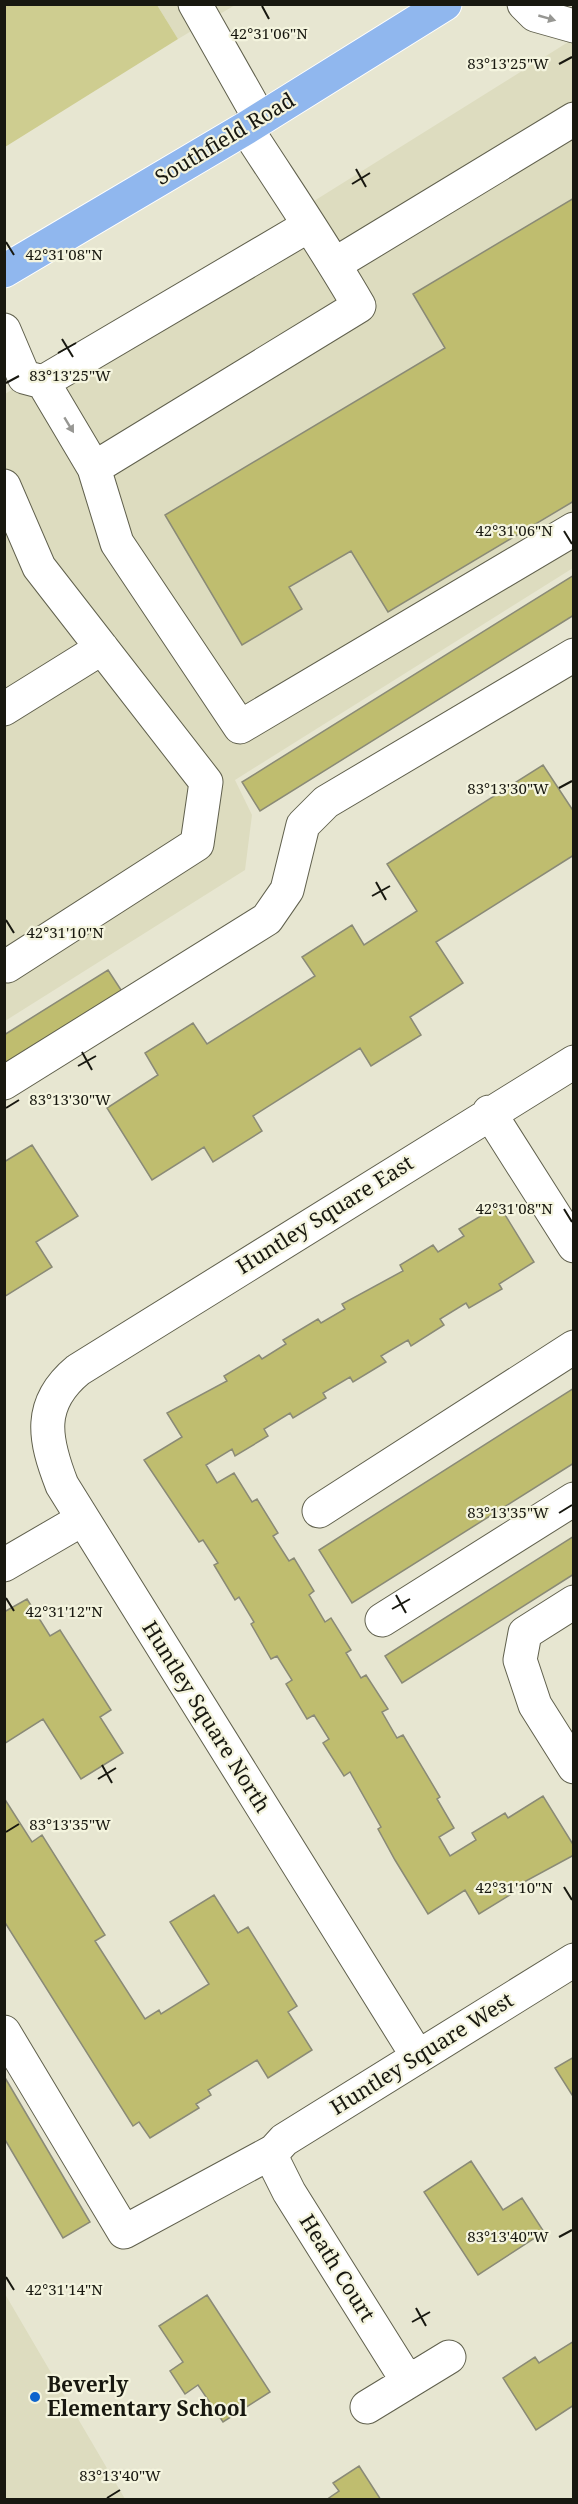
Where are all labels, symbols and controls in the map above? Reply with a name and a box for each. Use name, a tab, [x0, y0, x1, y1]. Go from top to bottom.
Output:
one-way arrow	[538, 14, 556, 23]
text: 42°31'06"N	[230, 23, 308, 43]
text: 83°13'25"W	[467, 53, 549, 73]
street label: Southfield Road	[149, 85, 300, 191]
text: 42°31'08"N	[25, 244, 103, 264]
text: 83°13'25"W	[29, 365, 111, 385]
one-way arrow	[63, 417, 74, 433]
text: 42°31'06"N	[475, 520, 553, 540]
text: 83°13'30"W	[467, 778, 549, 798]
text: 42°31'10"N	[26, 922, 104, 942]
text: 83°13'30"W	[29, 1089, 111, 1109]
street label: Huntley Square East	[231, 1148, 418, 1280]
text: 42°31'08"N	[475, 1198, 553, 1218]
text: 83°13'35"W	[467, 1502, 549, 1522]
text: 42°31'12"N	[25, 1601, 103, 1621]
street label: Huntley Square North	[136, 1615, 277, 1818]
text: 83°13'35"W	[29, 1814, 111, 1834]
text: 42°31'10"N	[475, 1877, 553, 1897]
street label: Huntley Square West	[325, 1985, 518, 2121]
street label: Heath Court	[294, 2209, 382, 2326]
text: 83°13'40"W	[467, 2226, 549, 2246]
text: 42°31'14"N	[25, 2279, 103, 2299]
place label: Beverly Elementary School	[47, 2370, 248, 2422]
marker: Beverly Elementary School	[28, 2390, 42, 2404]
text: 83°13'40"W	[79, 2465, 161, 2485]

